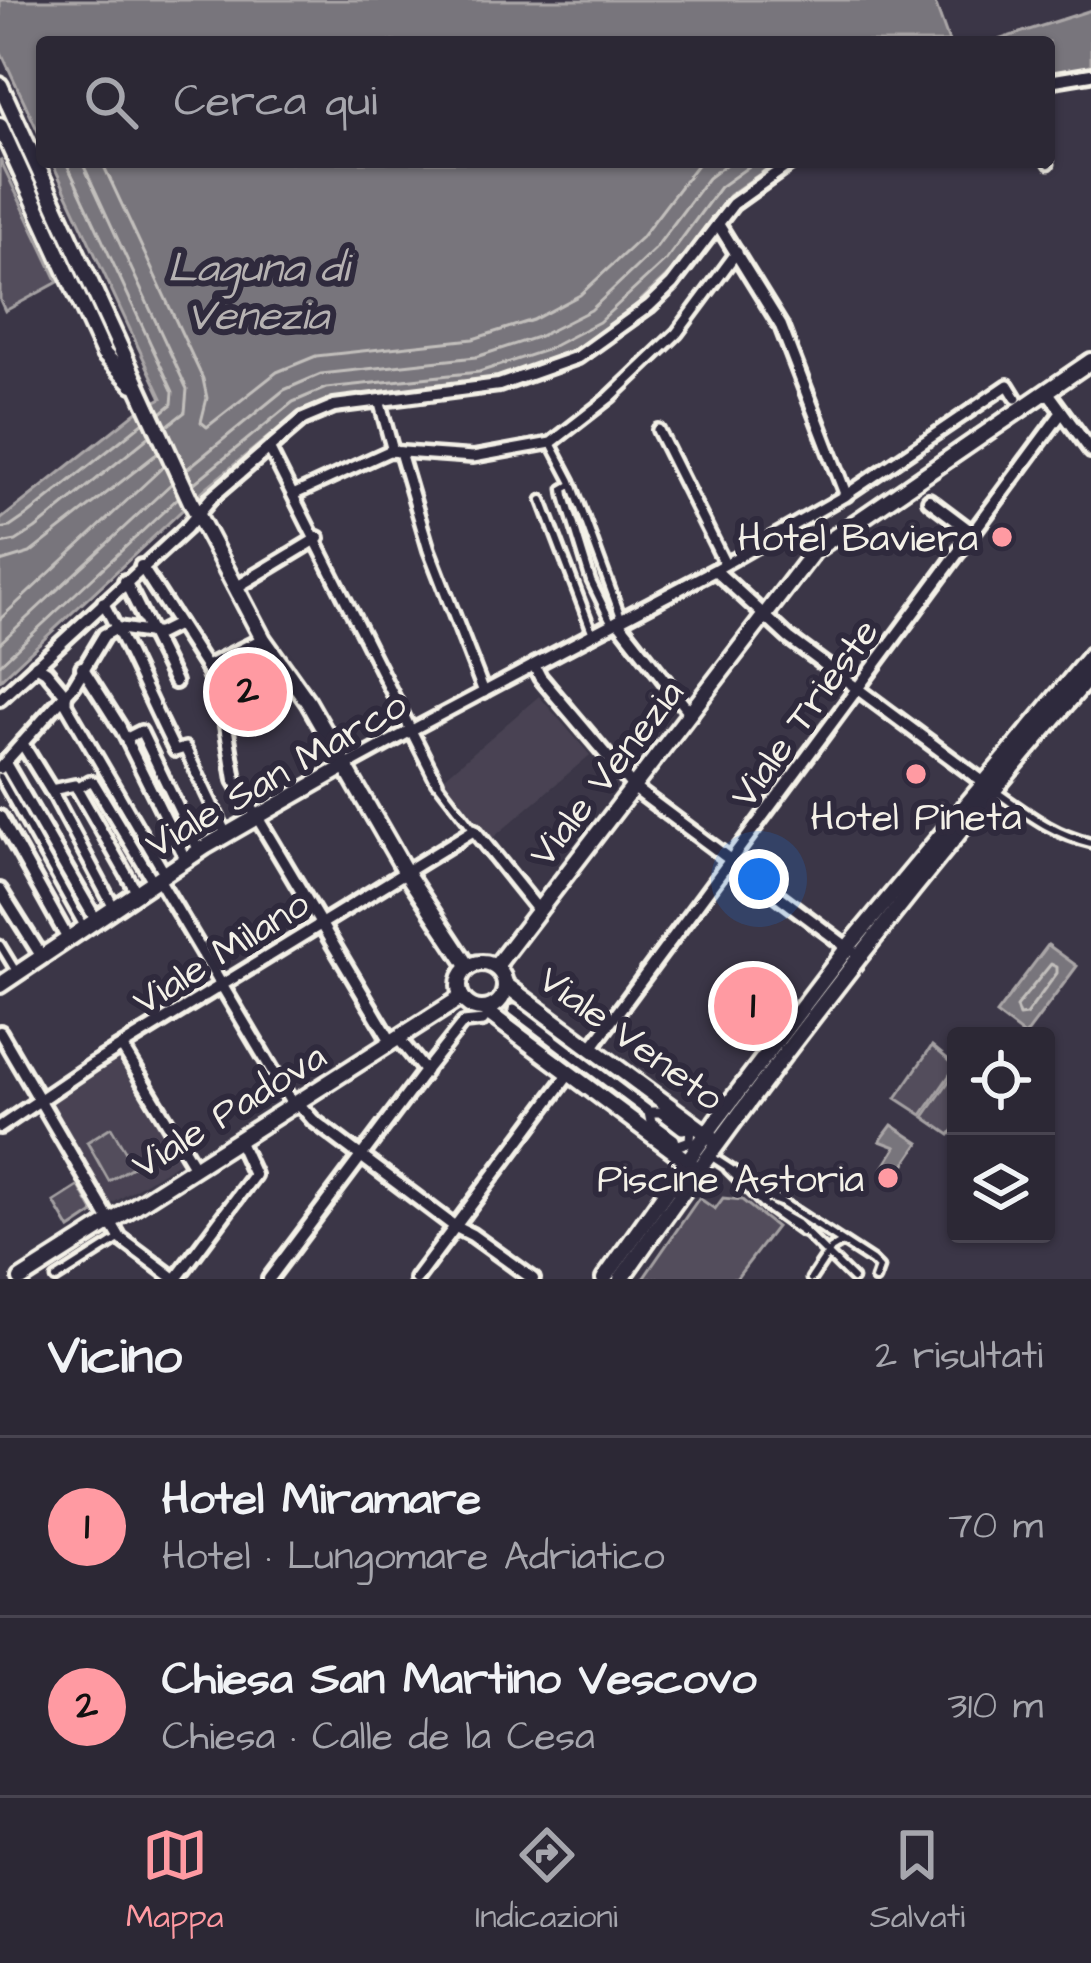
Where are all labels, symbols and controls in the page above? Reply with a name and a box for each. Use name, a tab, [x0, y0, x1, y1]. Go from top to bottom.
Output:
search box	[36, 36, 1055, 168]
icon: search	[78, 69, 144, 135]
text: Cerca qui	[174, 71, 377, 133]
water label: Laguna di Venezia	[168, 240, 353, 346]
place label: Hotel Baviera	[738, 513, 978, 567]
marker: Hotel Baviera	[989, 524, 1015, 550]
street label: Viale Trieste	[718, 608, 893, 820]
pin: 2	[209, 647, 287, 737]
street label: Viale Venezia	[517, 669, 698, 879]
street label: Viale San Marco	[136, 679, 417, 872]
marker: Hotel Pineta	[903, 761, 929, 787]
place label: Hotel Pineta	[810, 792, 1022, 846]
your location	[729, 849, 789, 909]
street label: Viale Milano	[123, 878, 320, 1029]
street label: Viale Veneto	[527, 954, 734, 1125]
pin: 1	[714, 961, 792, 1051]
map controls	[947, 1027, 1055, 1243]
button: locate	[947, 1027, 1055, 1135]
street label: Viale Padova	[122, 1030, 337, 1193]
button: layers	[947, 1135, 1055, 1243]
place label: Piscine Astoria	[597, 1154, 864, 1208]
marker: Piscine Astoria	[875, 1165, 901, 1191]
text: Vicino	[48, 1322, 182, 1393]
text: 2 risultati	[875, 1330, 1043, 1384]
text: Hotel Miramare	[162, 1469, 481, 1531]
text: 1	[85, 1500, 90, 1554]
text: 70 m	[948, 1500, 1043, 1554]
text: Hotel · Lungomare Adriatico	[162, 1531, 665, 1585]
text: Chiesa San Martino Vescovo	[162, 1649, 757, 1711]
text: 2	[76, 1680, 98, 1734]
text: 310 m	[948, 1680, 1043, 1734]
text: Chiesa · Calle de la Cesa	[162, 1711, 595, 1765]
tab: Mappa	[126, 1822, 224, 1940]
tab: Indicazioni	[475, 1822, 618, 1940]
tab: Salvati	[870, 1822, 965, 1940]

